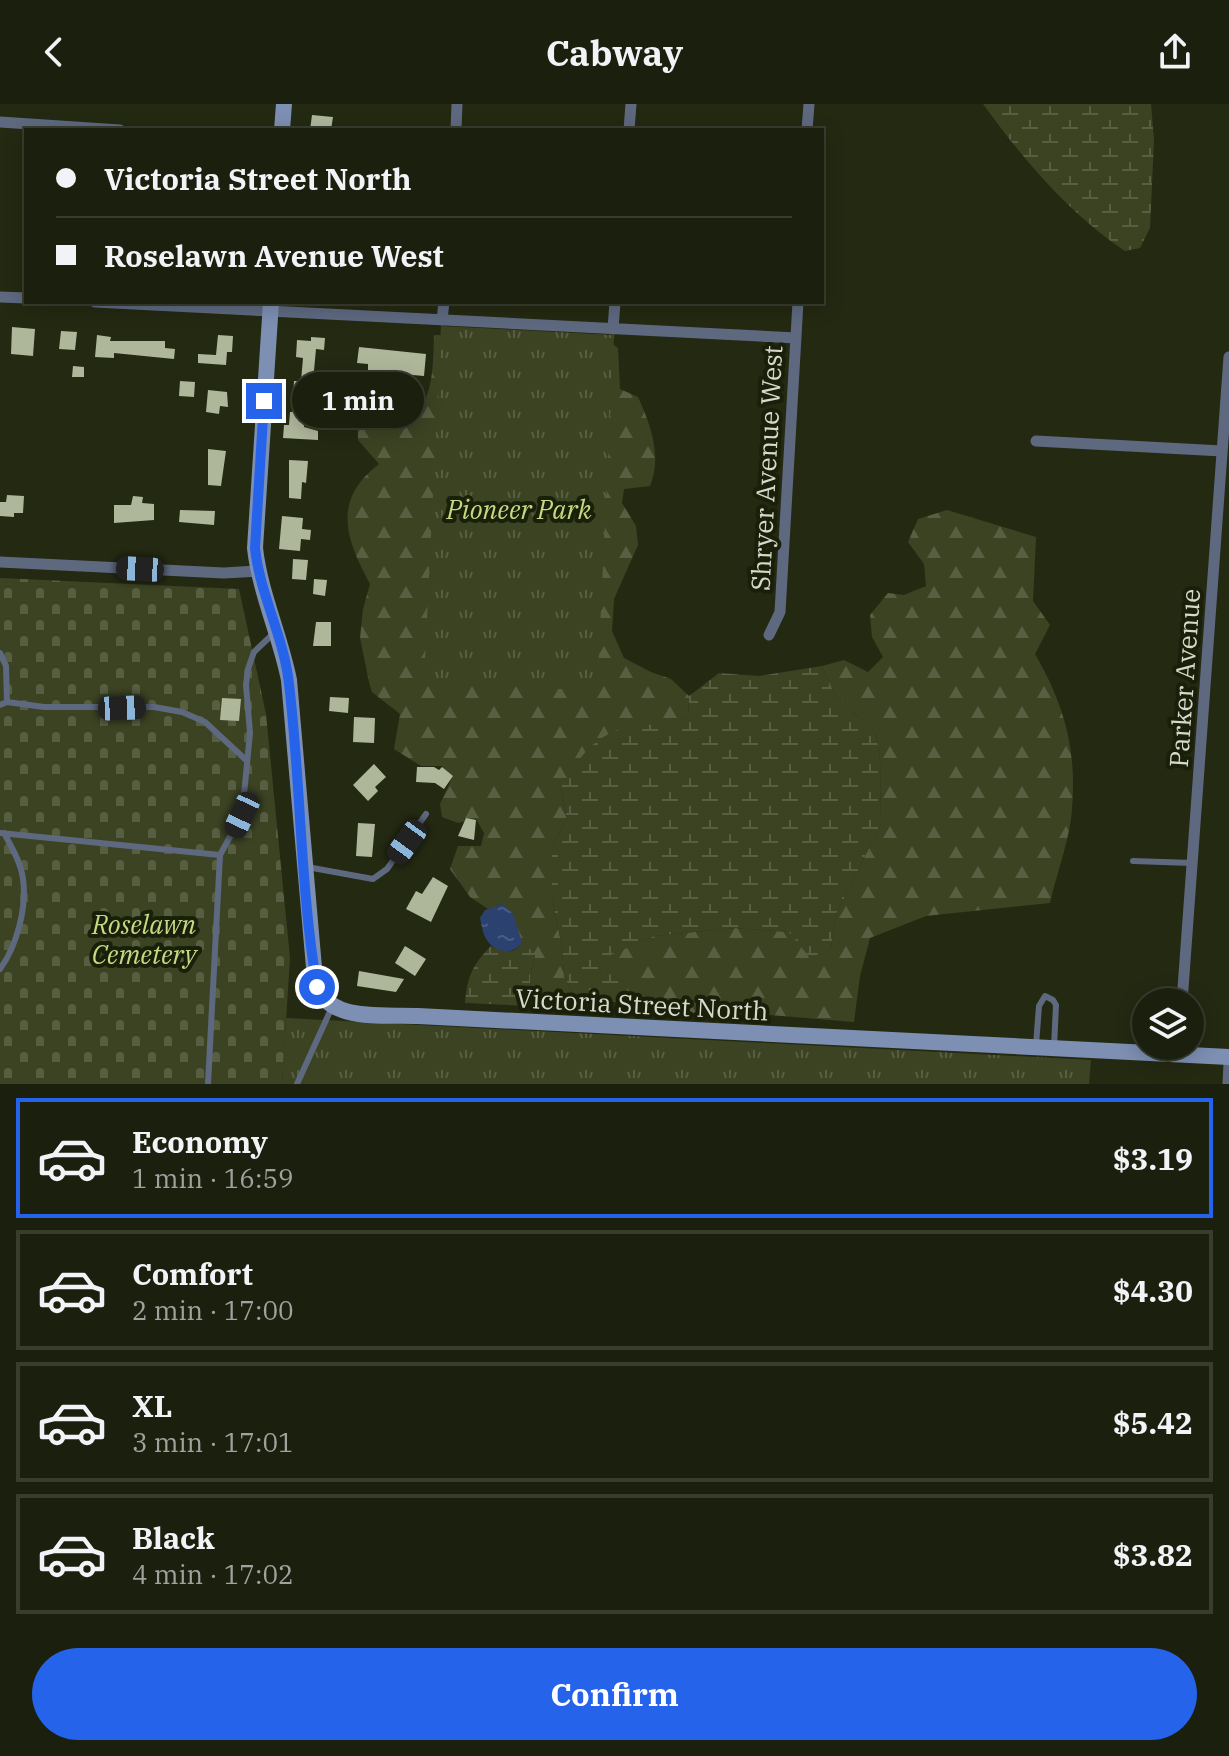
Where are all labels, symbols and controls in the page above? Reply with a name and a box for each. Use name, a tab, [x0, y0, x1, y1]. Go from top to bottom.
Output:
text: Cabway	[546, 29, 683, 76]
icon: back	[32, 30, 76, 74]
icon: share	[1153, 30, 1197, 74]
text: Victoria Street North	[104, 159, 412, 198]
text: Roselawn Avenue West	[104, 236, 444, 275]
street label: Shryer Avenue West	[743, 344, 789, 592]
callout: 1 min	[292, 373, 424, 429]
route end	[246, 383, 282, 419]
text: 1 min	[322, 383, 394, 417]
park label: Pioneer Park	[445, 492, 592, 526]
car	[115, 556, 165, 582]
street label: Parker Avenue	[1161, 587, 1207, 769]
car	[98, 695, 146, 721]
car	[221, 788, 263, 842]
car	[383, 816, 431, 868]
park label: Roselawn Cemetery	[91, 907, 198, 971]
route start	[299, 969, 335, 1005]
street label: Victoria Street North	[515, 980, 769, 1028]
map controls	[1132, 988, 1204, 1060]
button: layers	[1132, 988, 1204, 1060]
icon: car	[36, 1122, 108, 1194]
text: Economy	[132, 1122, 268, 1161]
text: $3.19	[1113, 1139, 1193, 1178]
text: 1 min · 16:59	[132, 1161, 294, 1195]
icon: car	[36, 1254, 108, 1326]
text: Comfort	[132, 1254, 253, 1293]
text: $4.30	[1113, 1271, 1193, 1310]
text: 2 min · 17:00	[132, 1293, 294, 1327]
icon: car	[36, 1386, 108, 1458]
text: XL	[132, 1386, 172, 1425]
text: $5.42	[1113, 1403, 1193, 1442]
text: 3 min · 17:01	[132, 1425, 294, 1459]
icon: car	[36, 1518, 108, 1590]
text: Black	[132, 1518, 215, 1557]
text: $3.82	[1113, 1535, 1193, 1574]
text: 4 min · 17:02	[132, 1557, 294, 1591]
button: Confirm	[32, 1648, 1197, 1740]

